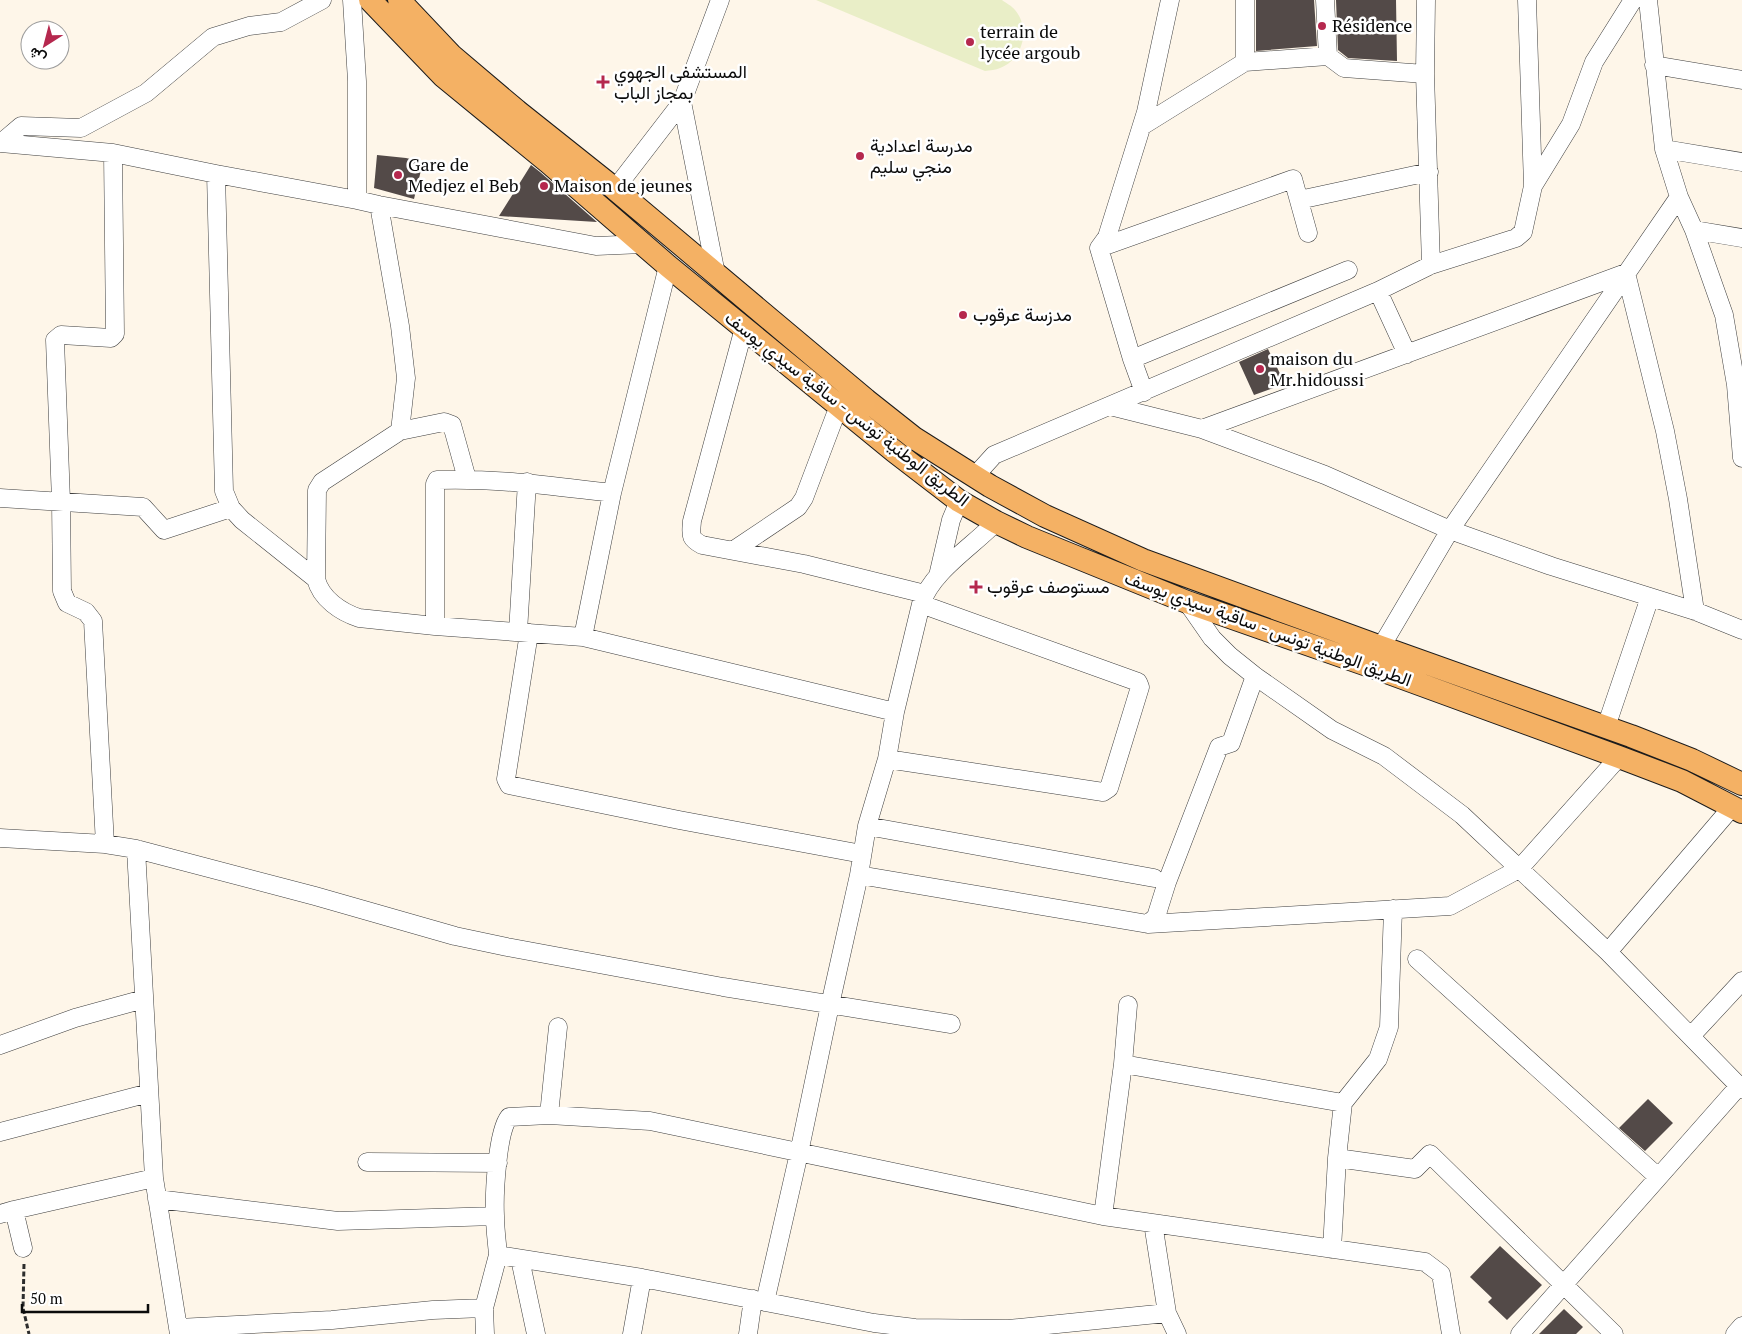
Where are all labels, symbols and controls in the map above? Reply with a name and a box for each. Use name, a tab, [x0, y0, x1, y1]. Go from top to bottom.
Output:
place label: Résidence	[1332, 13, 1412, 37]
place label: terrain de lycée argoub	[980, 19, 1080, 64]
north arrow	[20, 20, 70, 70]
marker: Résidence	[1316, 20, 1328, 32]
marker: terrain de lycée argoub	[964, 36, 976, 48]
text: ش	[25, 43, 49, 69]
place label: المستشفى الجهوي بمجاز الباب	[614, 59, 747, 104]
marker: المستشفى الجهوي بمجاز الباب	[596, 75, 610, 89]
place label: مدرسة اعدادية منجي سليم	[870, 133, 973, 182]
marker: مدرسة اعدادية منجي سليم	[854, 150, 866, 162]
place label: Gare de Medjez el Beb	[408, 152, 519, 197]
marker: Gare de Medjez el Beb	[392, 169, 404, 181]
place label: Maison de jeunes	[554, 173, 692, 197]
marker: Maison de jeunes	[538, 180, 550, 192]
place label: مدزسة عرقوب	[973, 302, 1072, 326]
street label: الطريق الوطنية تونس - ساقية سيدي يوسف	[718, 305, 975, 514]
marker: مدزسة عرقوب	[957, 309, 969, 321]
place label: maison du Mr.hidoussi	[1270, 346, 1364, 391]
marker: maison du Mr.hidoussi	[1254, 363, 1266, 375]
street label: الطريق الوطنية تونس - ساقية سيدي يوسف	[1120, 565, 1415, 695]
place label: مستوصف عرقوب	[987, 574, 1110, 598]
marker: مستوصف عرقوب	[969, 580, 983, 594]
scale bar	[22, 1282, 149, 1314]
text: 50 m	[30, 1288, 63, 1308]

